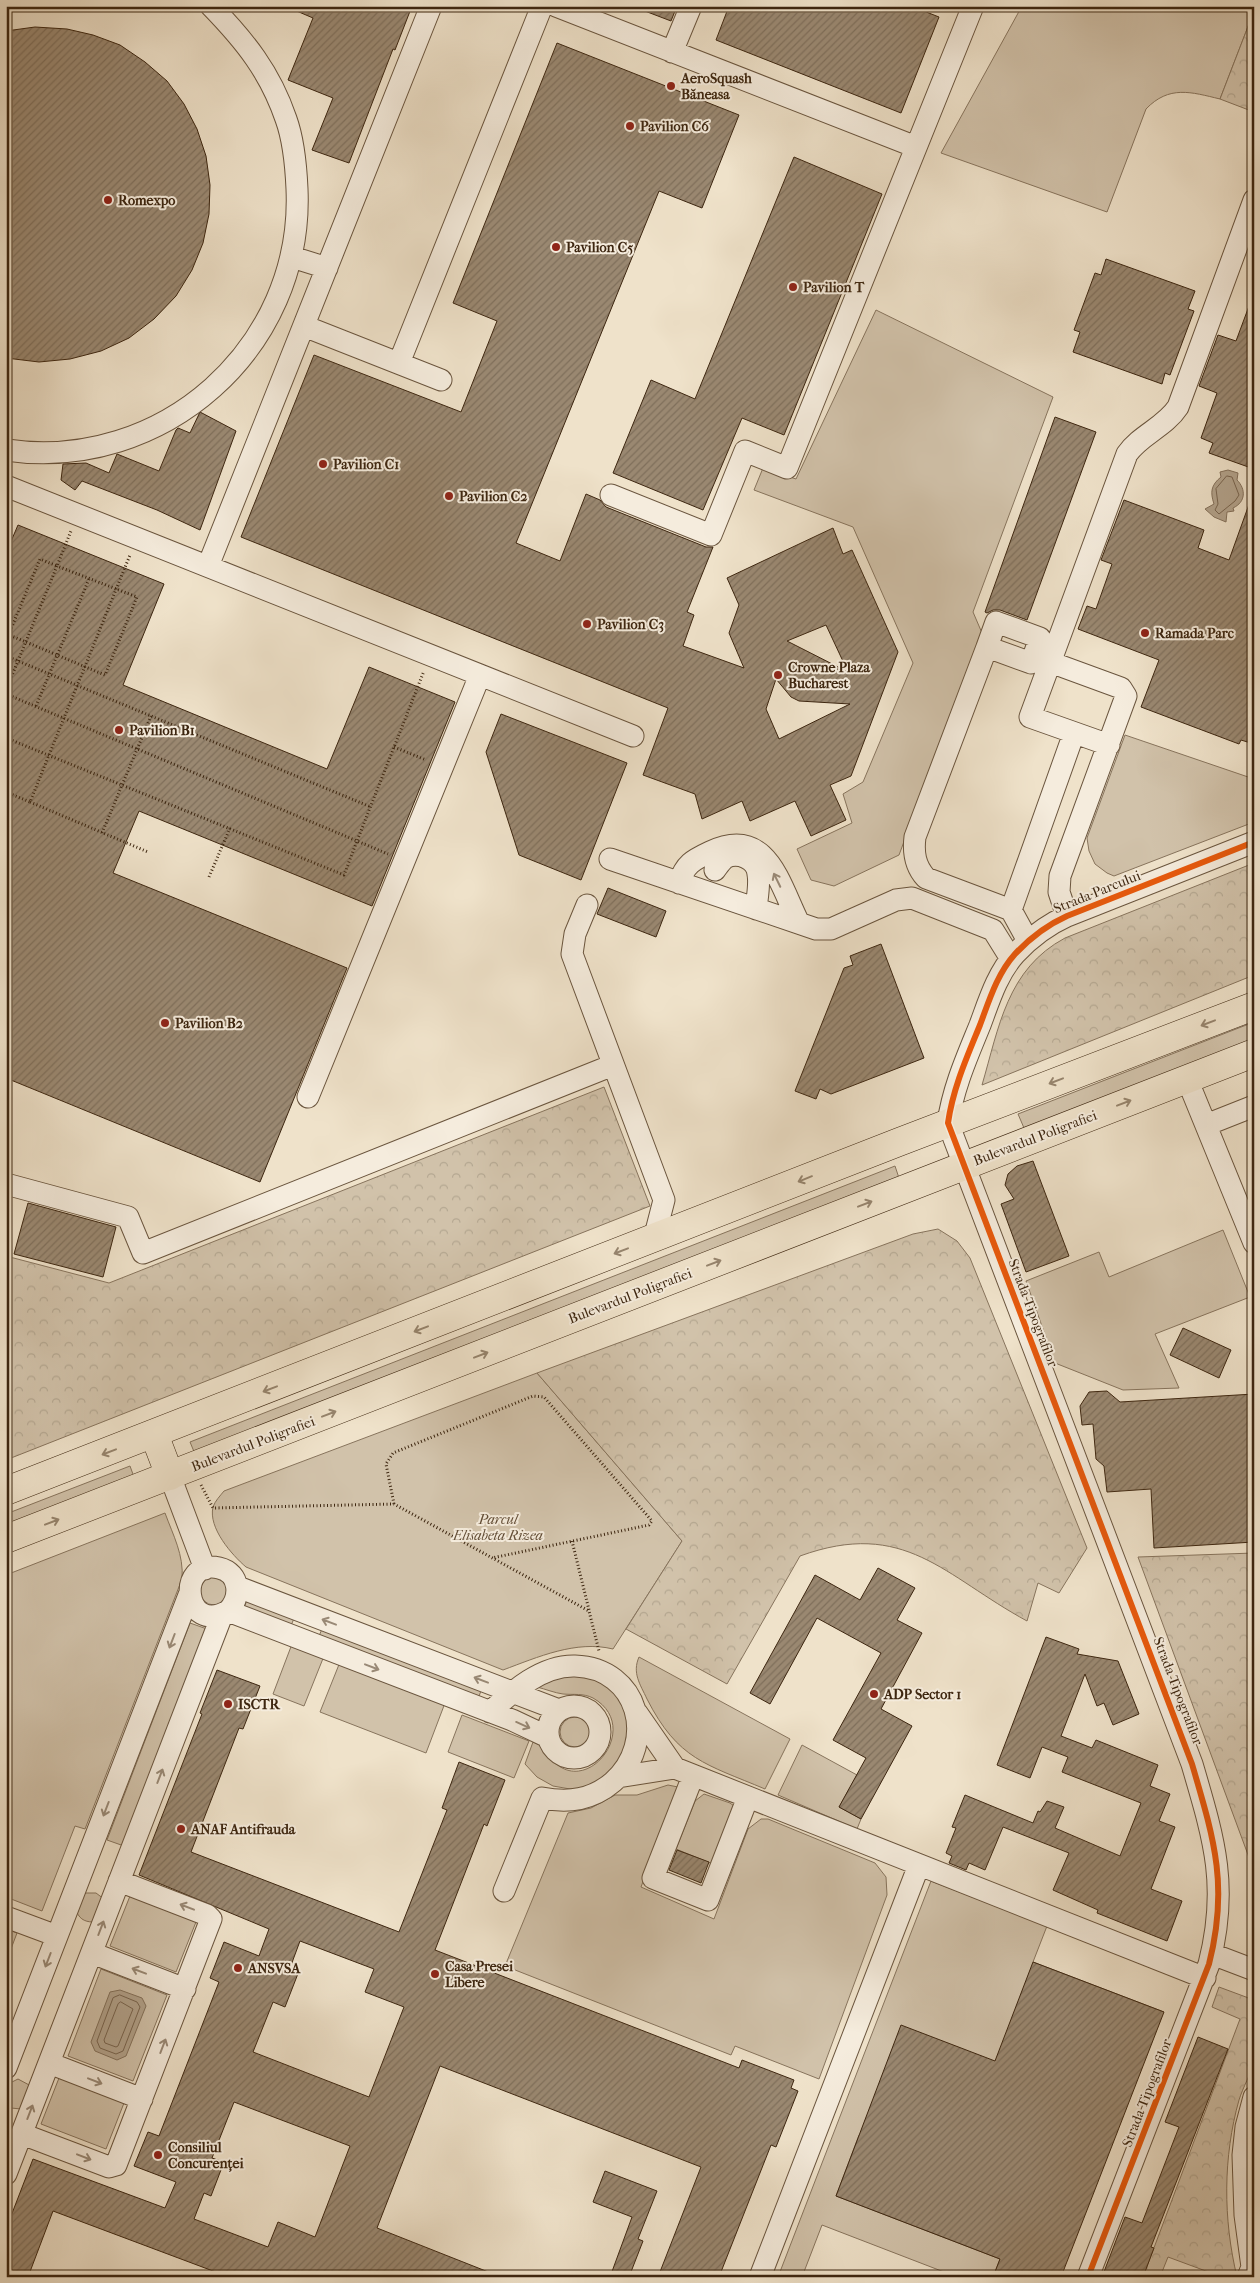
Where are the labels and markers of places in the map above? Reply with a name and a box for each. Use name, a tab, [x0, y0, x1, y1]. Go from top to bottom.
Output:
place label: AeroSquash Băneasa	[680, 70, 753, 103]
marker: AeroSquash Băneasa	[665, 80, 677, 92]
place label: Pavilion C6	[640, 118, 709, 135]
marker: Pavilion C6	[624, 120, 636, 132]
place label: Romexpo	[118, 192, 175, 209]
marker: Romexpo	[102, 194, 114, 206]
place label: Pavilion C5	[566, 239, 633, 256]
marker: Pavilion C5	[550, 241, 562, 253]
place label: Pavilion T	[803, 279, 865, 296]
marker: Pavilion T	[787, 281, 799, 293]
place label: Pavilion C1	[333, 456, 399, 473]
marker: Pavilion C1	[317, 458, 329, 470]
place label: Pavilion C2	[459, 488, 527, 505]
marker: Pavilion C2	[443, 490, 455, 502]
place label: Pavilion C3	[597, 616, 664, 633]
marker: Pavilion C3	[581, 618, 593, 630]
place label: Ramada Parc	[1155, 625, 1235, 642]
marker: Ramada Parc	[1139, 627, 1151, 639]
place label: Crowne Plaza Bucharest	[788, 659, 870, 692]
marker: Crowne Plaza Bucharest	[772, 669, 784, 681]
place label: Pavilion B1	[129, 722, 195, 739]
marker: Pavilion B1	[113, 724, 125, 736]
place label: Pavilion B2	[175, 1015, 243, 1032]
marker: Pavilion B2	[159, 1017, 171, 1029]
place label: ADP Sector 1	[883, 1686, 961, 1703]
marker: ADP Sector 1	[868, 1688, 880, 1700]
place label: ISCTR	[238, 1696, 281, 1713]
marker: ISCTR	[222, 1698, 234, 1710]
place label: ANAF Antifrauda	[190, 1821, 296, 1838]
marker: ANAF Antifrauda	[175, 1823, 187, 1835]
place label: Casa Presei Libere	[445, 1958, 514, 1991]
place label: ANSVSA	[247, 1960, 301, 1977]
marker: ANSVSA	[232, 1962, 244, 1974]
marker: Casa Presei Libere	[429, 1968, 441, 1980]
place label: Consiliul Concurenței	[168, 2139, 244, 2172]
marker: Consiliul Concurenței	[152, 2149, 164, 2161]

